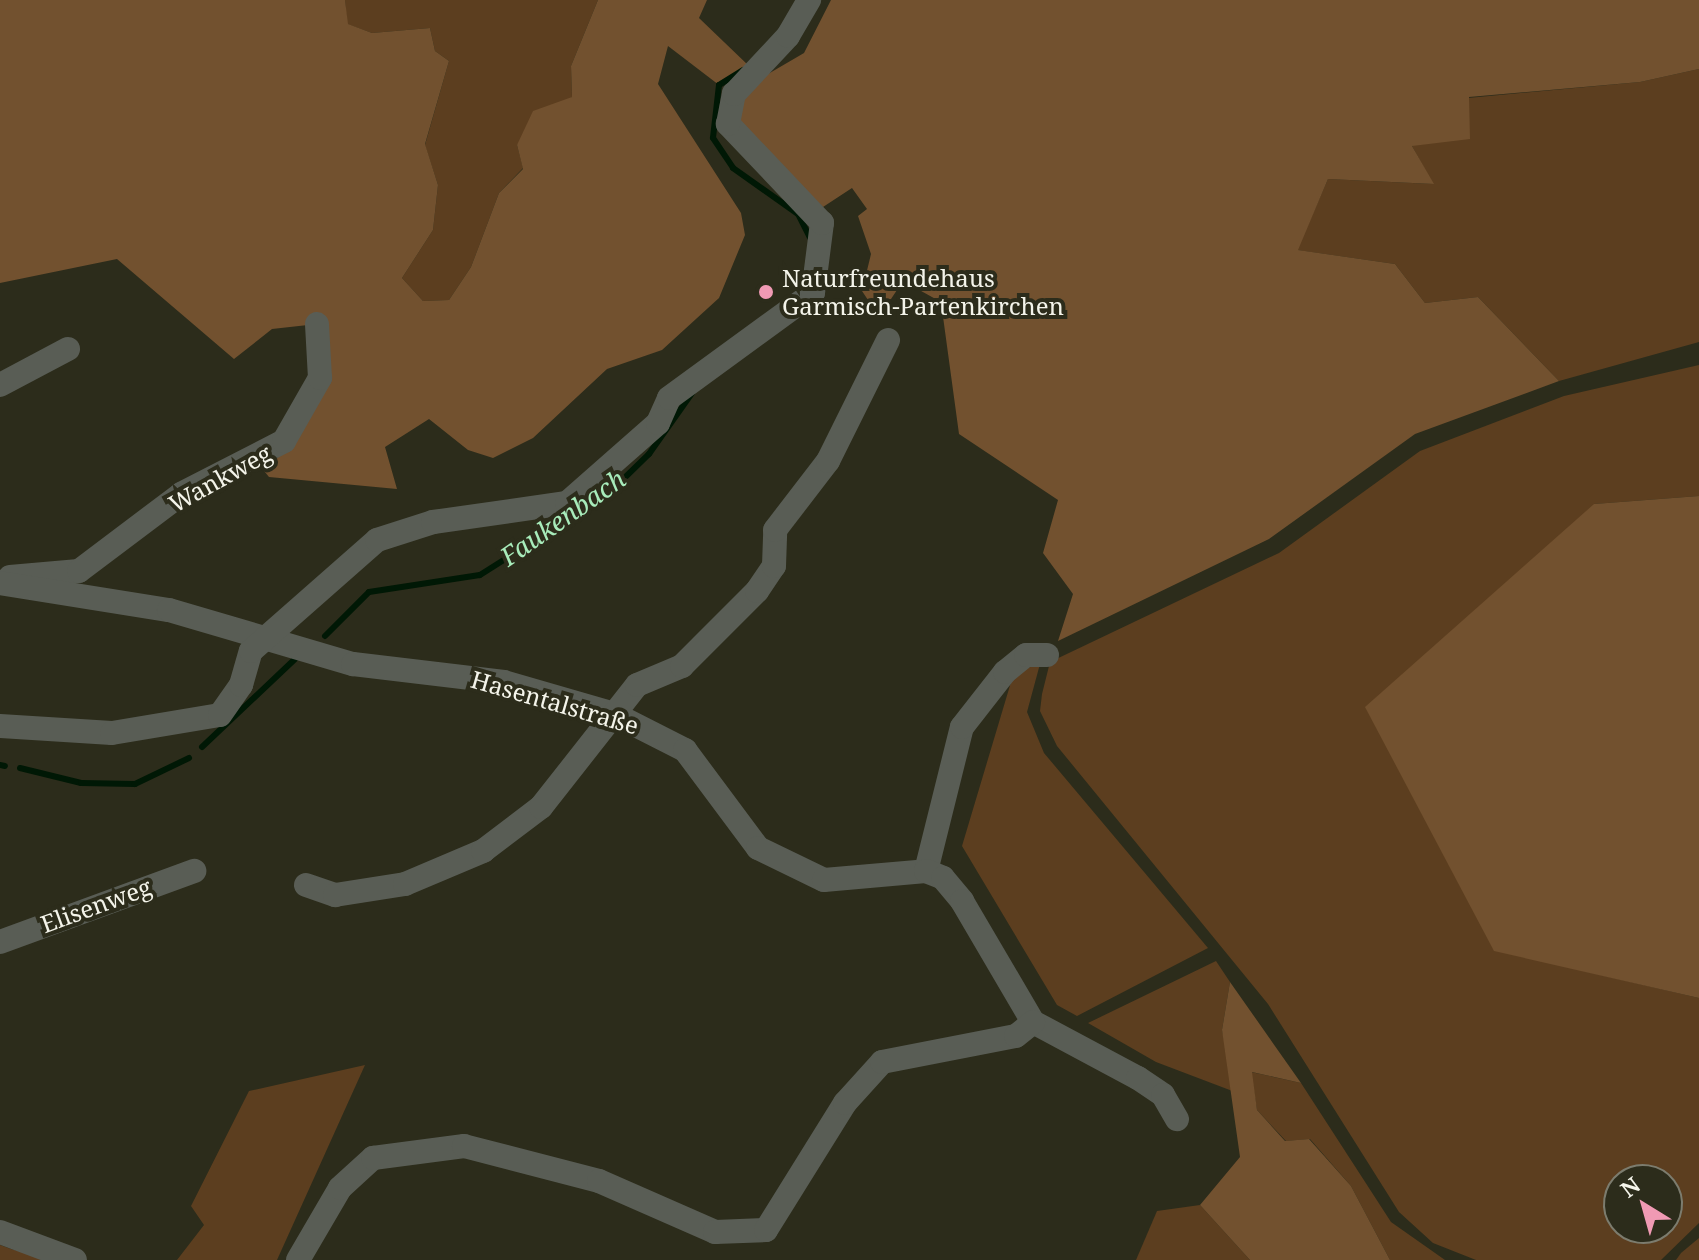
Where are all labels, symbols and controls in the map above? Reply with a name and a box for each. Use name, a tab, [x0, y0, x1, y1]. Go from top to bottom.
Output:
place label: Naturfreundehaus Garmisch-Partenkirchen	[782, 264, 1064, 320]
marker: Naturfreundehaus Garmisch-Partenkirchen	[757, 283, 775, 301]
street label: Wankweg	[164, 438, 276, 518]
water label: Faukenbach	[494, 463, 632, 573]
street label: Hasentalstraße	[468, 664, 642, 740]
street label: Elisenweg	[37, 872, 155, 938]
north arrow	[1603, 1164, 1683, 1244]
text: N	[1614, 1169, 1646, 1204]

